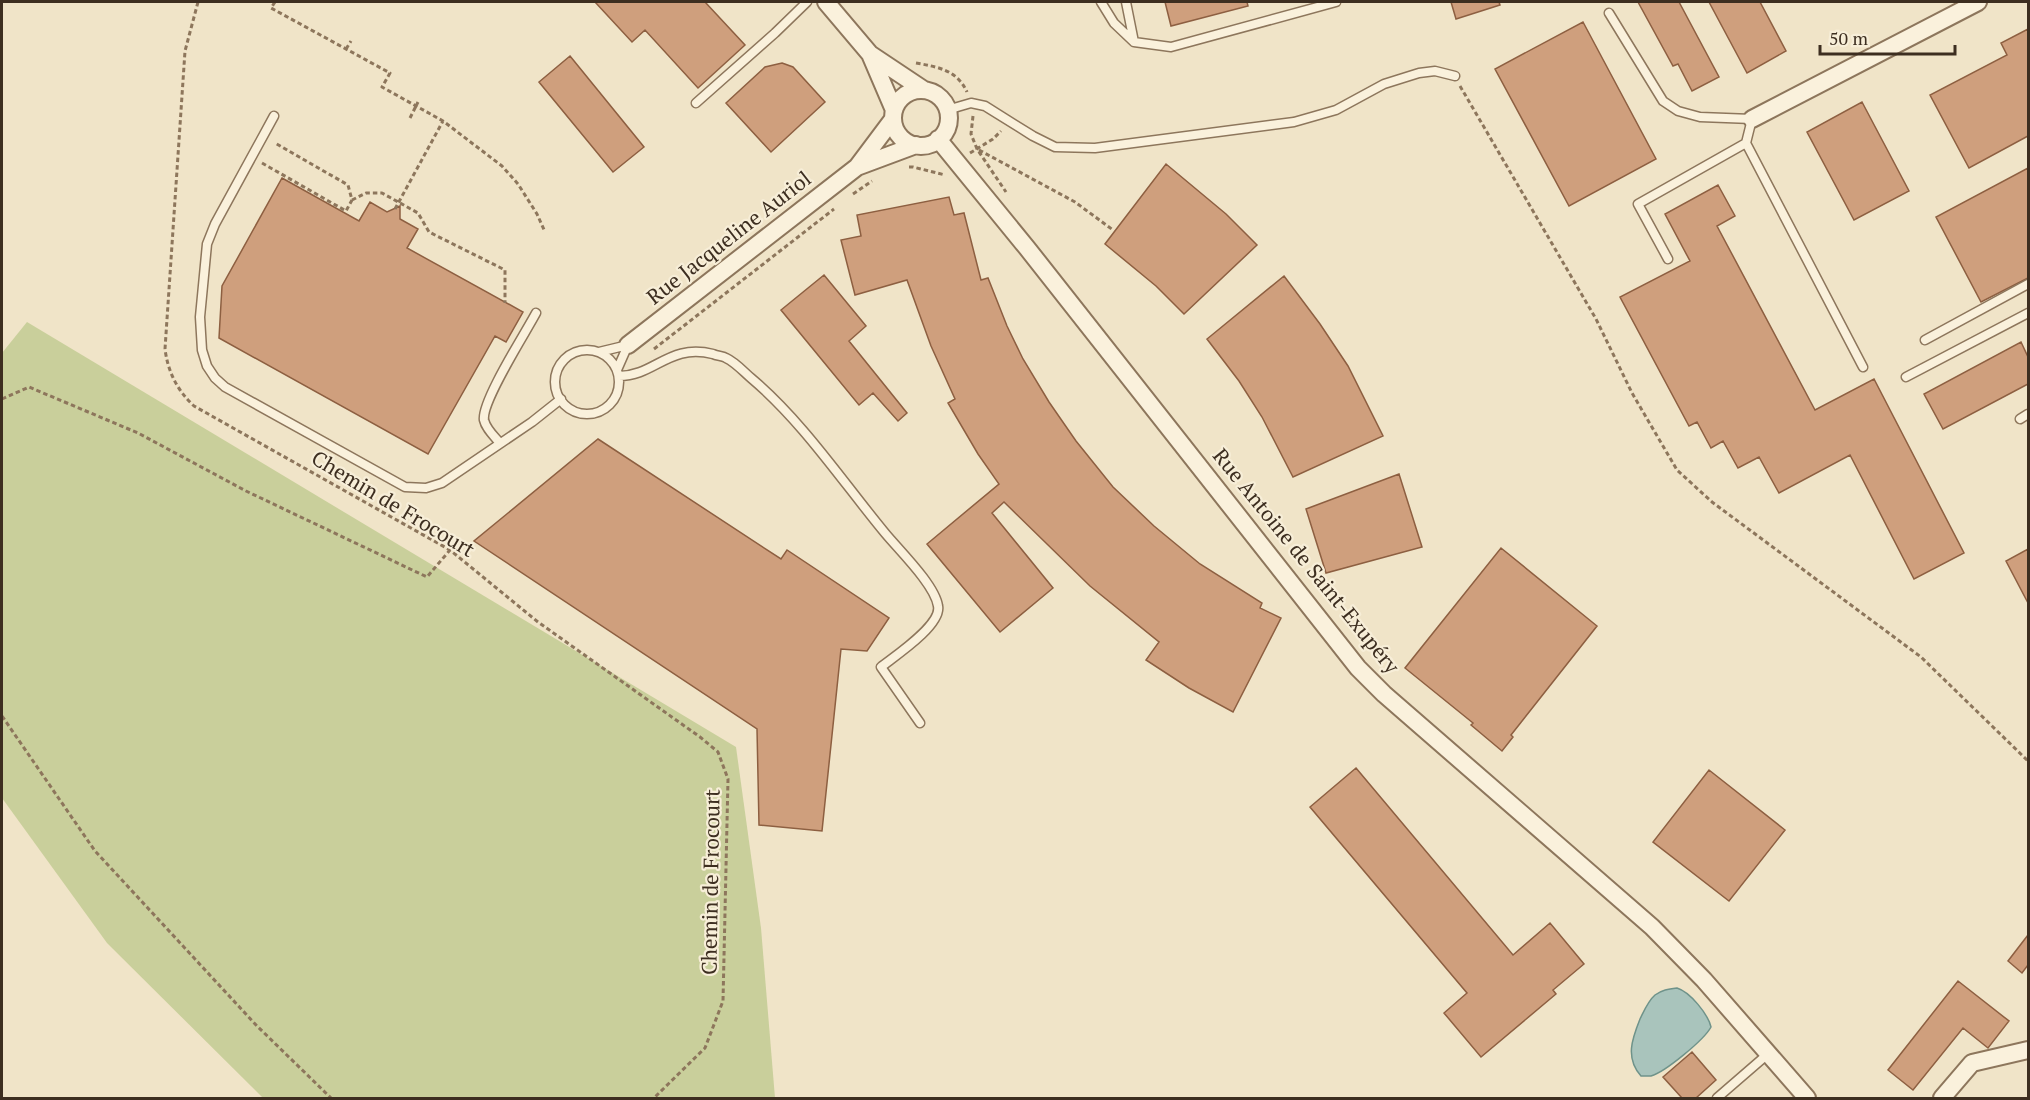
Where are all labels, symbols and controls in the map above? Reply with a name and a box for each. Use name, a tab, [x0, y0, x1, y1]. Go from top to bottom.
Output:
scale bar	[1820, 18, 1955, 56]
text: 50 m	[1829, 26, 1869, 50]
street label: Rue Jacqueline Auriol	[640, 164, 816, 310]
street label: Rue Antoine de Saint-Exupéry	[1207, 442, 1407, 679]
street label: Chemin de Frocourt	[307, 443, 481, 563]
street label: Chemin de Frocourt	[694, 789, 726, 975]

